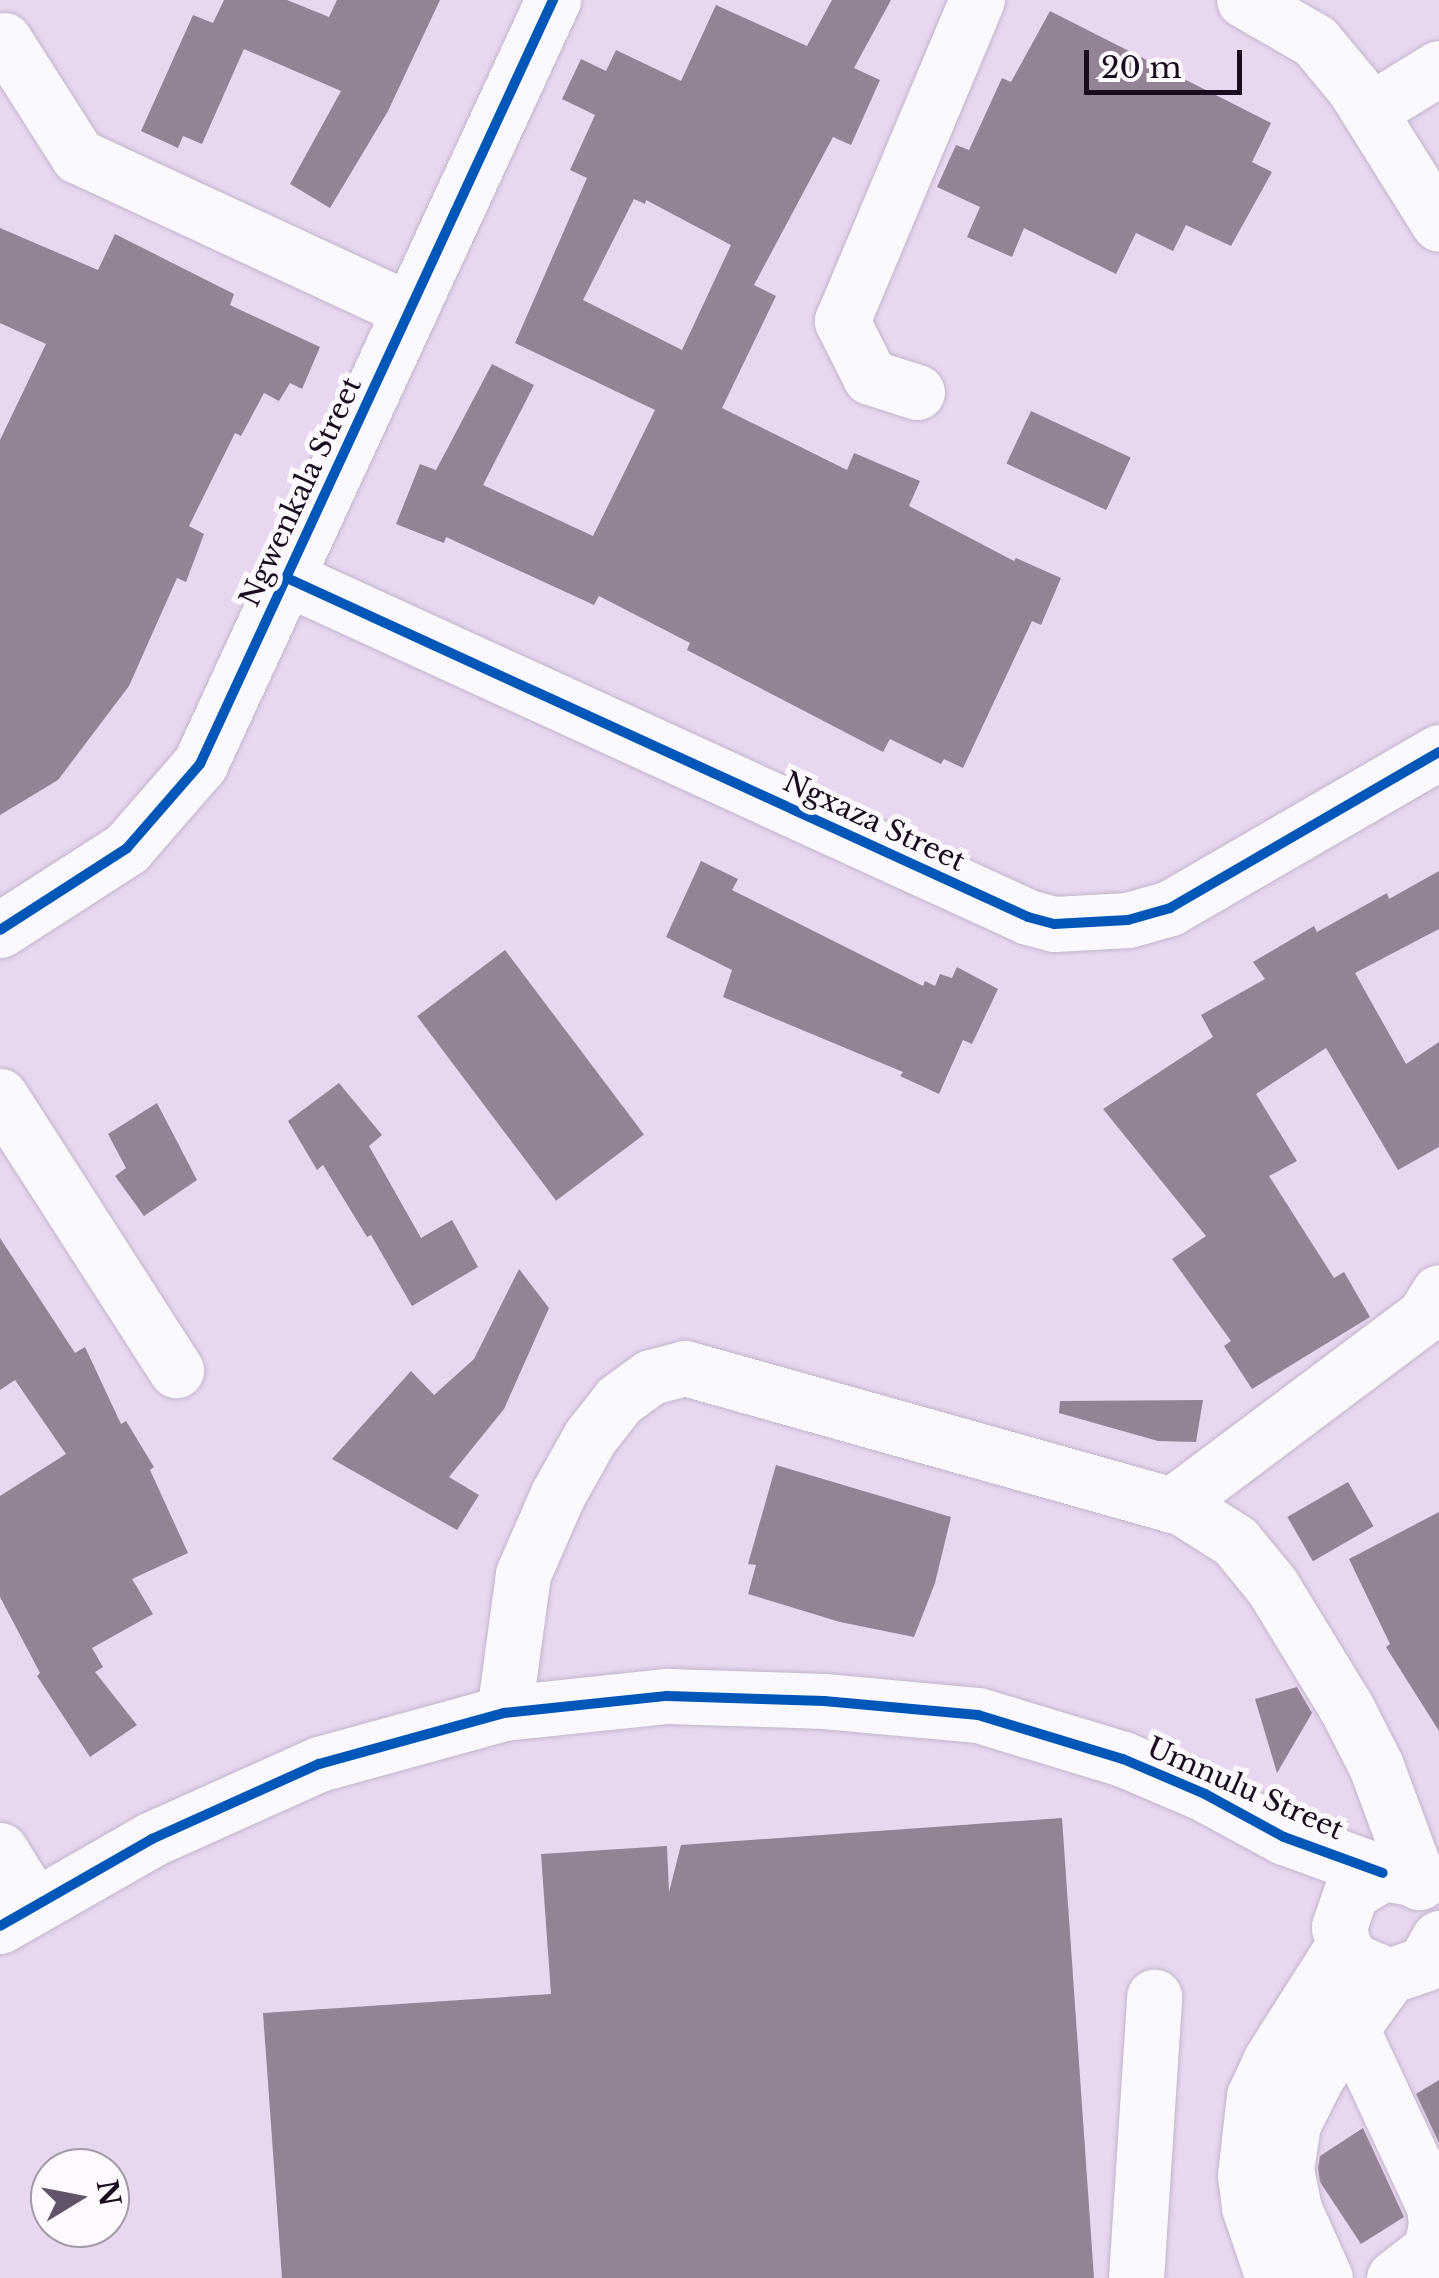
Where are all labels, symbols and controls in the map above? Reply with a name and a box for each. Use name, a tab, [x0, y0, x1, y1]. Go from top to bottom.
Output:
scale bar	[1089, 30, 1246, 92]
text: 20 m	[1101, 49, 1182, 86]
street label: Ngwenkala Street	[233, 372, 369, 612]
street label: Ngxaza Street	[778, 765, 970, 879]
street label: Umnulu Street	[1142, 1731, 1348, 1847]
north arrow	[30, 2148, 130, 2248]
text: N	[89, 2177, 128, 2209]

